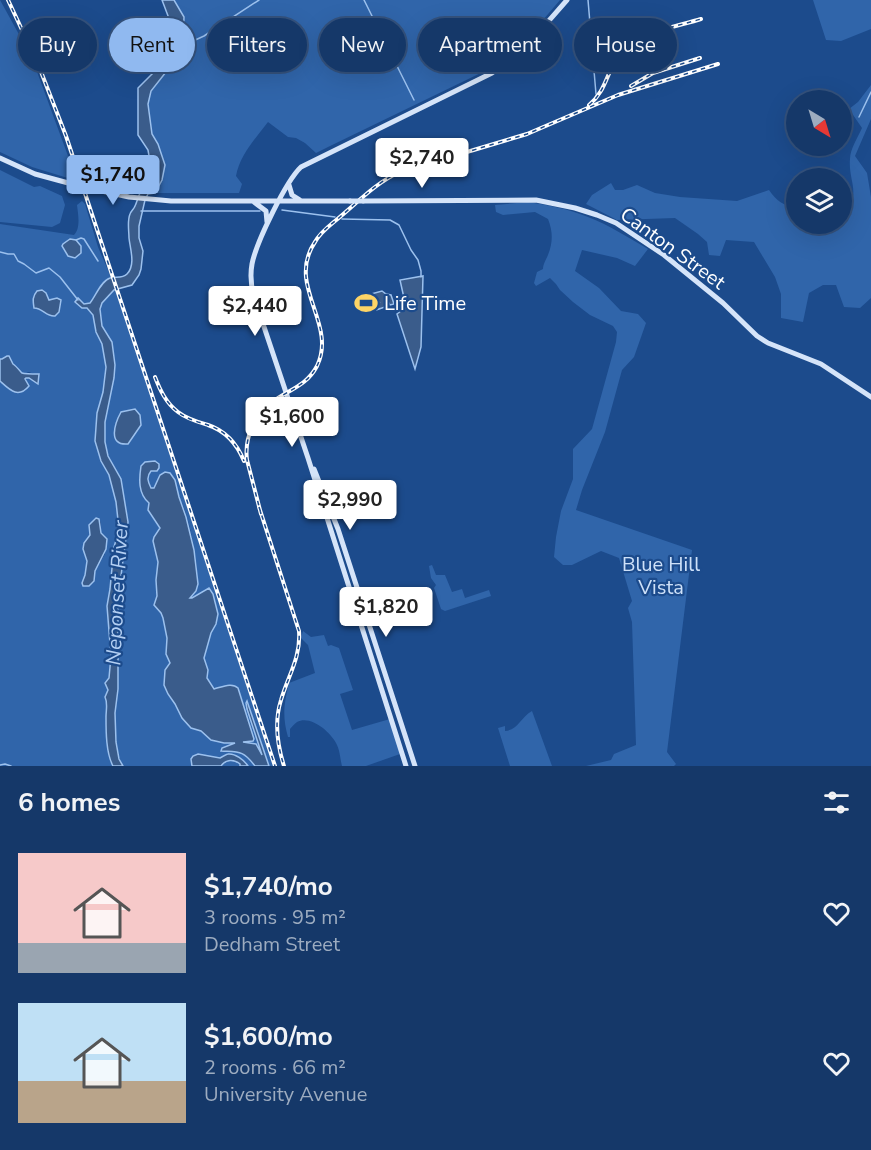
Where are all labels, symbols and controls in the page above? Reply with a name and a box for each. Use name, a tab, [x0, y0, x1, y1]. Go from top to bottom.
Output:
chip: Buy	[18, 18, 97, 72]
chip: Rent	[109, 18, 195, 72]
chip: Filters	[207, 18, 307, 72]
chip: New	[319, 18, 406, 72]
chip: Apartment	[418, 18, 562, 72]
chip: House	[574, 18, 677, 72]
north arrow	[786, 90, 852, 156]
map controls	[786, 90, 852, 234]
pin: $2,740	[373, 138, 471, 189]
text: $2,740	[390, 144, 454, 171]
pin: $1,740	[64, 155, 162, 206]
text: $1,740	[81, 161, 145, 188]
button: layers	[786, 168, 852, 234]
street label: Canton Street	[615, 201, 732, 296]
pin: $2,440	[206, 286, 304, 337]
sports icon: Life Time	[353, 290, 379, 316]
place label: Life Time	[384, 290, 466, 317]
text: $2,440	[223, 292, 287, 319]
pin: $1,600	[243, 397, 341, 448]
text: $1,600	[260, 403, 324, 430]
pin: $2,990	[301, 480, 399, 531]
text: $2,990	[318, 486, 382, 513]
water label: Neponset River	[99, 519, 135, 666]
park label: Blue Hill Vista	[622, 551, 700, 601]
pin: $1,820	[337, 587, 435, 638]
text: $1,820	[354, 593, 418, 620]
text: 6 homes	[18, 785, 120, 820]
icon: filters	[820, 786, 853, 819]
text: $1,740/mo	[204, 869, 333, 904]
icon: home	[66, 877, 138, 949]
icon: heart	[820, 897, 853, 930]
text: 3 rooms · 95 m²	[204, 904, 346, 931]
text: Dedham Street	[204, 931, 340, 958]
text: $1,600/mo	[204, 1019, 333, 1054]
icon: home	[66, 1027, 138, 1099]
icon: heart	[820, 1047, 853, 1080]
text: 2 rooms · 66 m²	[204, 1054, 346, 1081]
text: University Avenue	[204, 1081, 367, 1108]

